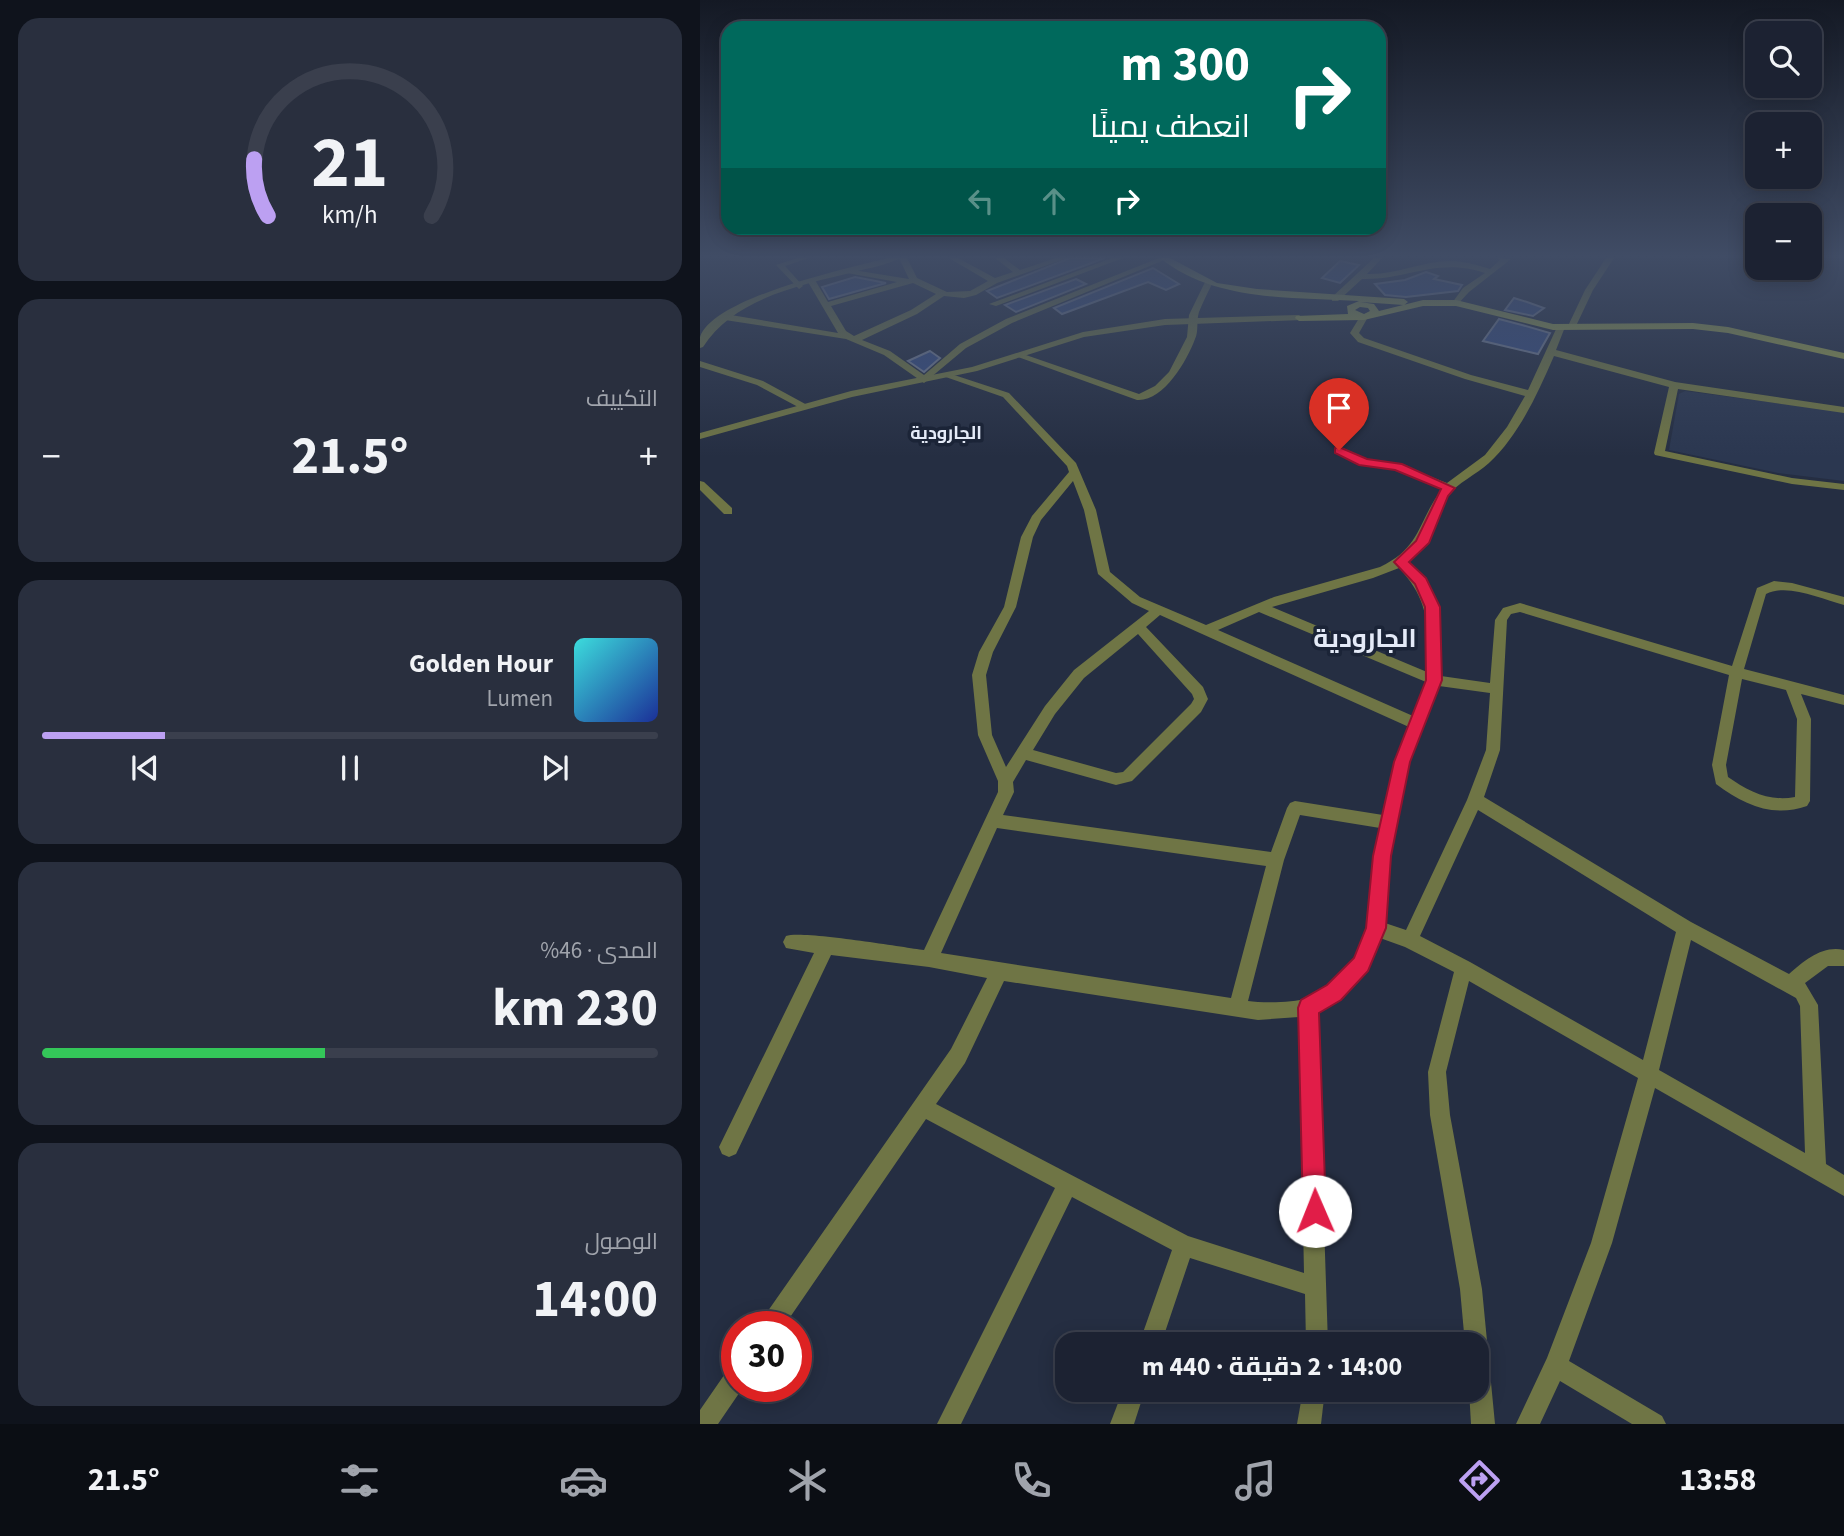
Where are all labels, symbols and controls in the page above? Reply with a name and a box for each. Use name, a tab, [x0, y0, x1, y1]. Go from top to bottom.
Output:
map controls	[1745, 21, 1822, 280]
button: search	[1745, 21, 1822, 98]
text: 300 m	[1121, 30, 1250, 100]
icon: right	[1274, 49, 1365, 140]
text: انعطف يمينًا	[1090, 104, 1250, 150]
text: 21	[312, 111, 388, 215]
button: +	[1745, 112, 1822, 189]
icon: left	[962, 182, 1000, 220]
icon: ahead	[1035, 182, 1073, 220]
icon: right	[1108, 182, 1146, 220]
text: km/h	[322, 196, 378, 232]
button: −	[1745, 203, 1822, 280]
pin	[1309, 378, 1369, 450]
text: التكييف	[586, 382, 658, 415]
icon: arrive	[1320, 389, 1358, 427]
text: 21.5°	[292, 420, 408, 494]
district label: الجارودية	[910, 421, 982, 446]
text: −	[42, 430, 61, 484]
text: +	[639, 430, 658, 484]
district label: الجارودية	[1313, 620, 1417, 657]
text: Golden Hour	[409, 645, 553, 682]
text: Lumen	[486, 682, 553, 715]
icon: previous	[126, 749, 164, 787]
icon: pause	[331, 749, 369, 787]
icon: next	[536, 749, 574, 787]
text: المدى · 46%	[540, 934, 658, 967]
text: 230 km	[492, 972, 658, 1046]
position arrow	[1278, 1174, 1352, 1248]
text: الوصول	[585, 1225, 658, 1258]
text: 14:00	[533, 1263, 658, 1337]
speed limit sign: 30	[721, 1311, 812, 1402]
text: 14:00 · 2 دقيقة · 440 m	[1142, 1348, 1402, 1385]
icon: filters	[335, 1456, 384, 1505]
icon: car	[559, 1456, 608, 1505]
icon: climate	[783, 1456, 832, 1505]
icon: phone	[1007, 1456, 1056, 1505]
icon: music	[1231, 1456, 1280, 1505]
icon: directions	[1455, 1456, 1504, 1505]
text: 21.5°	[88, 1457, 160, 1503]
text: 13:58	[1679, 1457, 1756, 1503]

